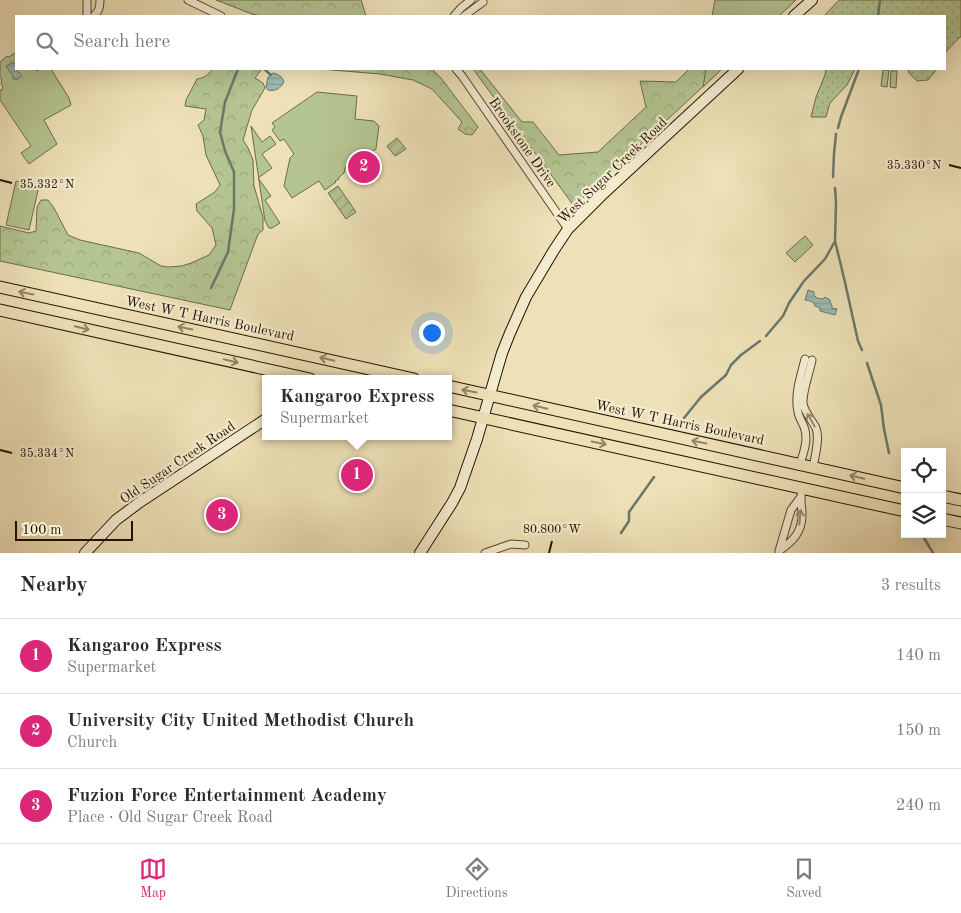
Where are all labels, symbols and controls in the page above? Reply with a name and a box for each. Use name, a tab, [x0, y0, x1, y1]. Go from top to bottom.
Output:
search box	[15, 15, 946, 70]
icon: search	[33, 29, 61, 57]
text: Search here	[73, 33, 170, 52]
street label: Brookstone Drive	[486, 95, 558, 190]
street label: West Sugar Creek Road	[555, 115, 670, 226]
pin: 2	[348, 148, 380, 186]
text: 35.330°N	[887, 159, 941, 172]
text: 35.332°N	[20, 178, 74, 191]
one-way arrow	[19, 288, 35, 297]
street label: West W T Harris Boulevard	[124, 294, 295, 344]
your location	[419, 320, 445, 346]
one-way arrow	[177, 323, 193, 332]
one-way arrow	[73, 324, 89, 333]
one-way arrow	[320, 354, 336, 364]
one-way arrow	[223, 357, 239, 366]
popup	[262, 375, 452, 440]
one-way arrow	[461, 386, 477, 395]
text: Kangaroo Express	[280, 388, 434, 407]
street label: West W T Harris Boulevard	[594, 398, 765, 448]
one-way arrow	[532, 402, 548, 411]
text: Supermarket	[280, 411, 369, 427]
one-way arrow	[806, 414, 816, 428]
street label: Old Sugar Creek Road	[117, 419, 238, 507]
one-way arrow	[691, 437, 707, 446]
one-way arrow	[591, 438, 607, 448]
text: 35.334°N	[20, 447, 74, 460]
map controls	[901, 448, 946, 538]
button: locate	[901, 448, 946, 493]
pin: 1	[341, 456, 373, 494]
one-way arrow	[850, 472, 866, 481]
button: layers	[901, 493, 946, 538]
pin: 3	[206, 496, 238, 534]
one-way arrow	[796, 509, 805, 525]
scale bar	[15, 518, 132, 541]
text: 100 m	[22, 523, 61, 537]
text: 80.800°W	[523, 524, 581, 536]
text: Nearby	[20, 575, 88, 596]
text: 3 results	[881, 578, 941, 594]
text: Kangaroo Express	[67, 637, 222, 656]
text: 1	[31, 648, 41, 664]
text: 140 m	[896, 648, 941, 664]
text: Supermarket	[67, 660, 156, 676]
text: University City United Methodist Church	[67, 712, 414, 731]
text: 2	[31, 723, 41, 739]
text: 150 m	[896, 723, 941, 739]
text: Church	[67, 735, 117, 751]
text: Fuzion Force Entertainment Academy	[67, 787, 387, 806]
text: 3	[31, 798, 41, 814]
text: 240 m	[896, 798, 941, 814]
text: Place · Old Sugar Creek Road	[67, 810, 273, 826]
tab: Map	[139, 855, 167, 902]
tab: Directions	[446, 855, 508, 902]
tab: Saved	[786, 855, 822, 902]

